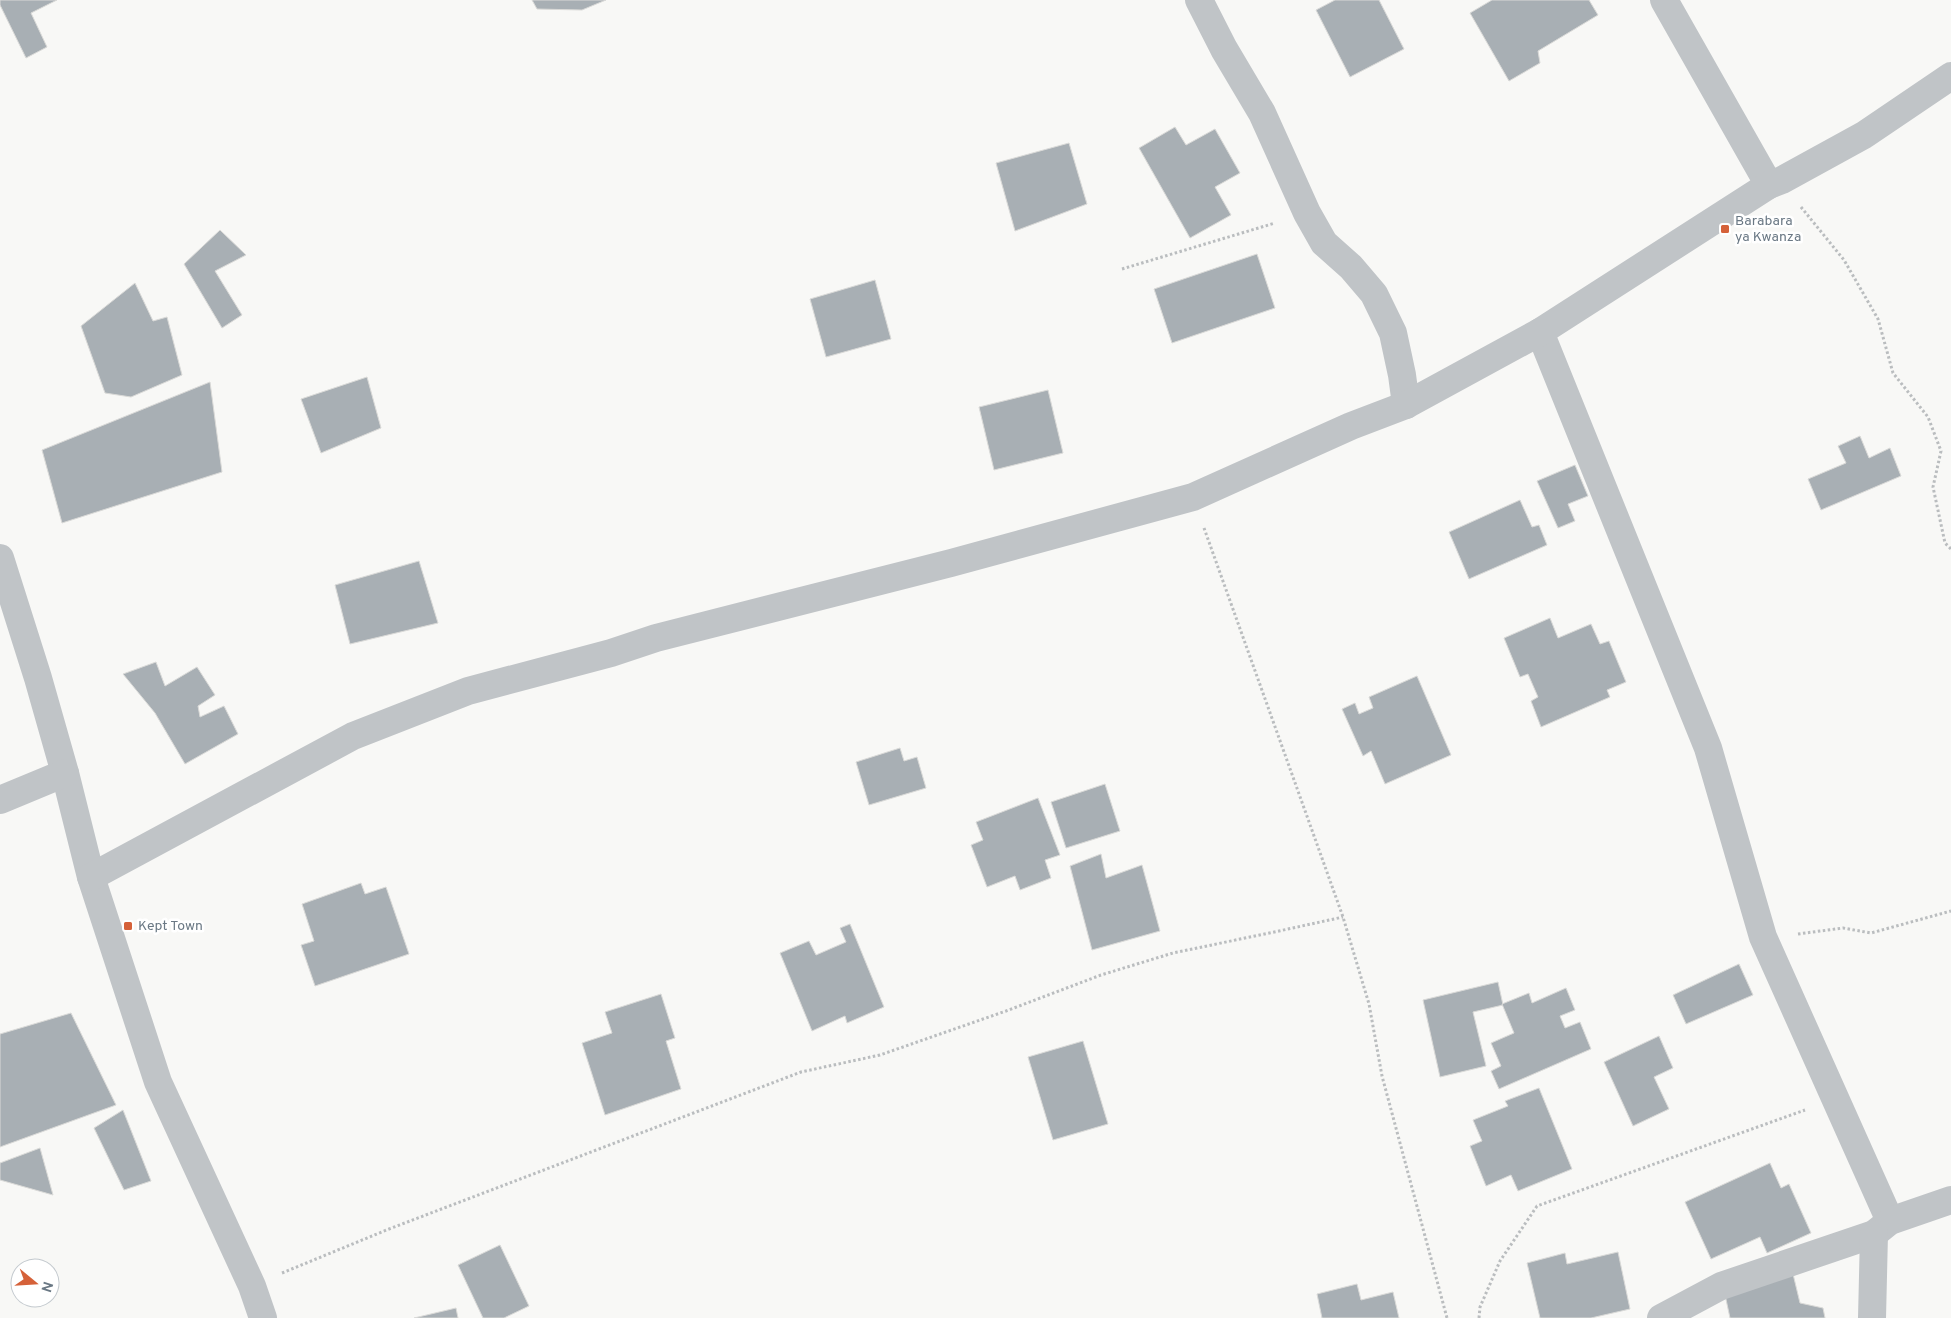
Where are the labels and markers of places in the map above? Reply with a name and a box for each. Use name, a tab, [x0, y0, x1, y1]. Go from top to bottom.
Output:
place label: Barabara ya Kwanza	[1735, 213, 1801, 246]
marker: Barabara ya Kwanza	[1719, 223, 1731, 235]
place label: Kept Town	[138, 918, 203, 935]
marker: Kept Town	[122, 920, 134, 932]

